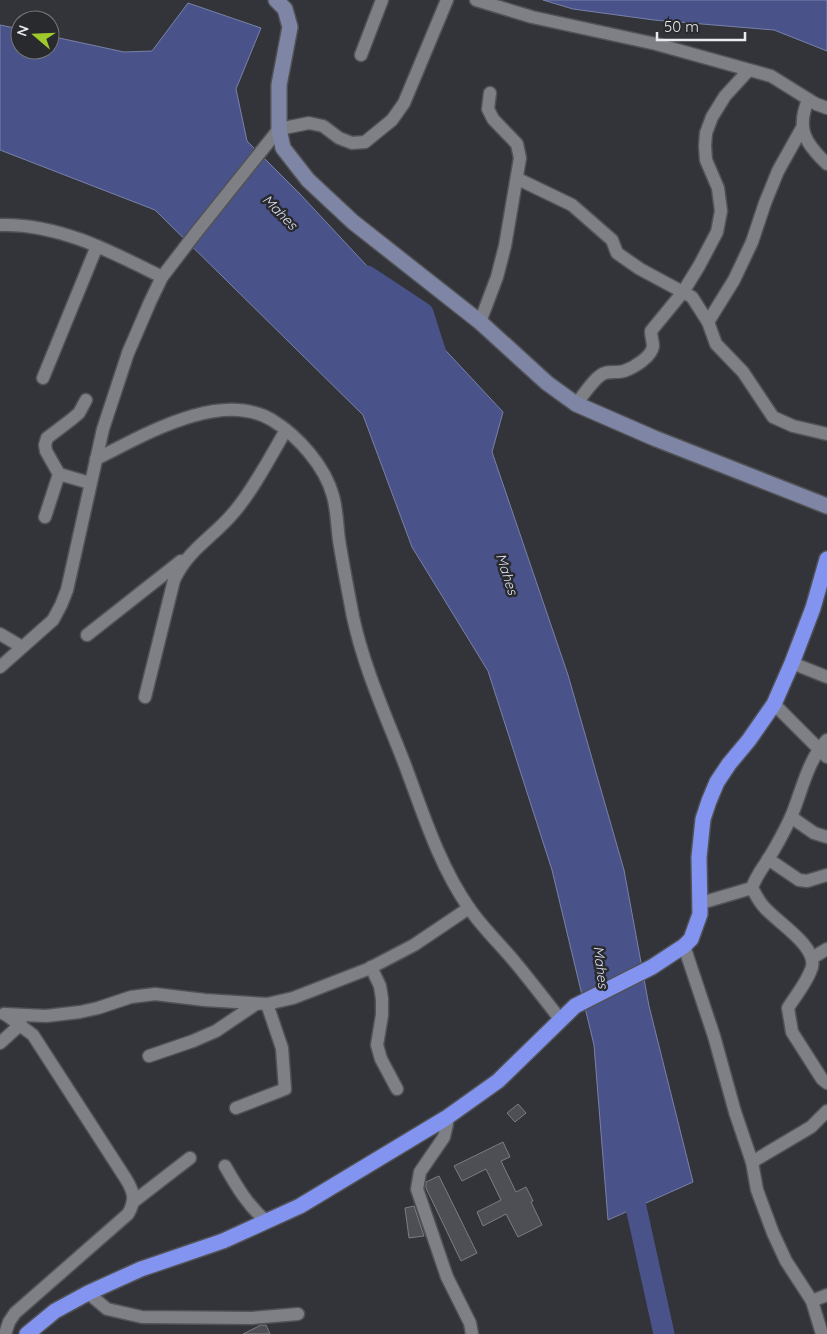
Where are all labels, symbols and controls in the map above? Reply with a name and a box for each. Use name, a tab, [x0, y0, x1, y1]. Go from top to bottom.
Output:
north arrow	[10, 10, 60, 60]
scale bar	[657, 10, 744, 42]
text: 50 m	[664, 17, 699, 36]
text: N	[13, 23, 33, 39]
water label: Mahes	[259, 191, 302, 234]
water label: Mahes	[492, 551, 523, 598]
water label: Mahes	[589, 945, 613, 991]

